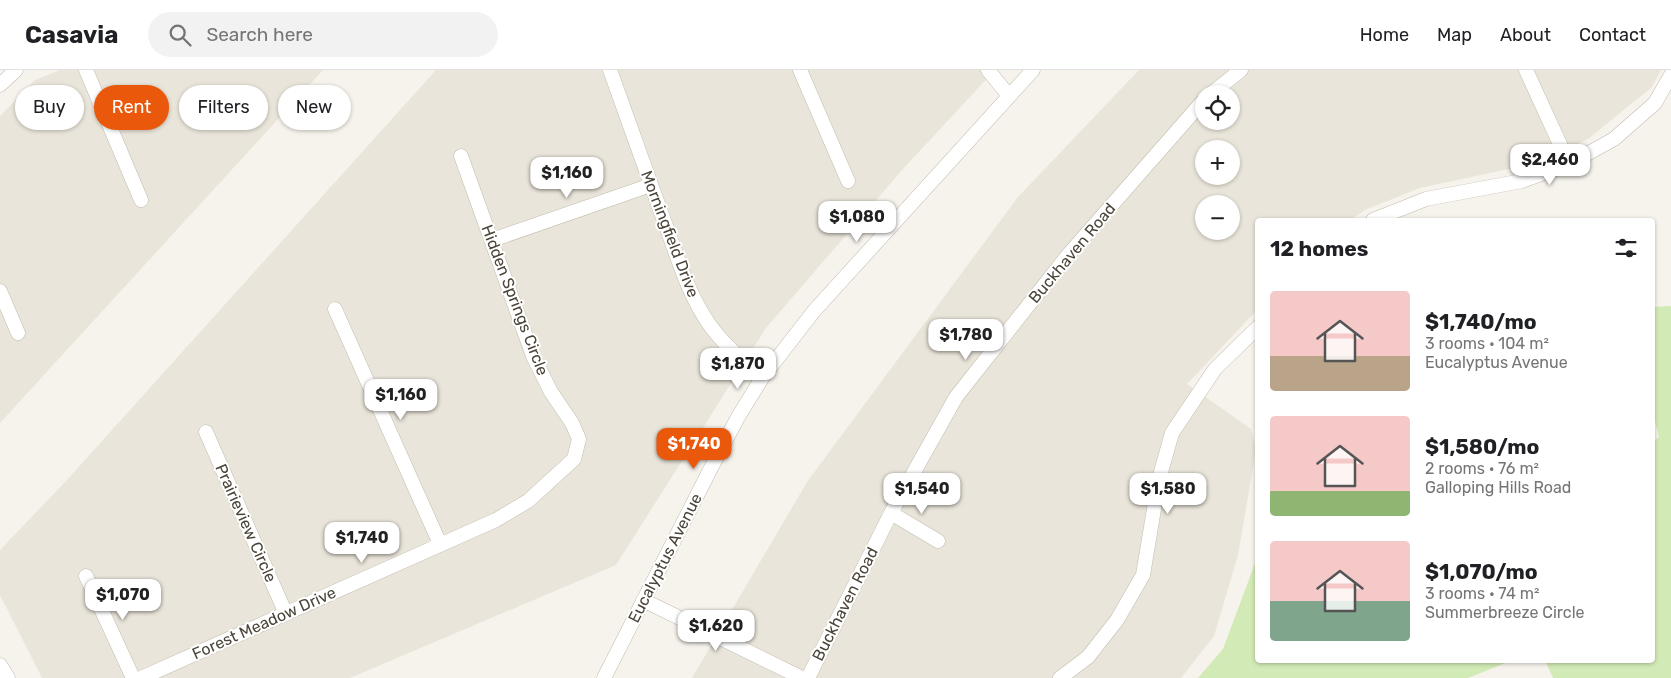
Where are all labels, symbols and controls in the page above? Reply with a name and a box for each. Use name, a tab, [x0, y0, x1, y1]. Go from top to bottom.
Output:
search box	[148, 12, 498, 57]
text: Casavia	[25, 21, 118, 49]
icon: search	[166, 21, 194, 49]
text: Search here	[206, 23, 313, 46]
text: Home	[1360, 24, 1409, 46]
text: Map	[1437, 24, 1472, 46]
text: About	[1500, 24, 1551, 46]
text: Contact	[1579, 24, 1646, 46]
chip: Buy	[15, 85, 84, 130]
chip: Rent	[94, 85, 169, 130]
chip: Filters	[179, 85, 268, 130]
chip: New	[278, 85, 351, 130]
map controls	[1195, 85, 1240, 240]
button: locate	[1195, 85, 1240, 130]
button: +	[1195, 140, 1240, 185]
pin: $2,460	[1509, 144, 1591, 186]
text: $2,460	[1521, 150, 1579, 169]
pin: $1,160	[526, 156, 608, 199]
text: $1,160	[541, 163, 593, 182]
street label: Morningfield Drive	[637, 168, 703, 300]
button: −	[1195, 195, 1240, 240]
street label: Buckhaven Road	[1025, 199, 1119, 307]
pin: $1,080	[816, 200, 898, 243]
text: $1,080	[829, 207, 885, 226]
street label: Hidden Springs Circle	[477, 222, 553, 378]
icon: filters	[1612, 234, 1640, 262]
text: 12 homes	[1270, 236, 1368, 261]
text: $1,740/mo	[1425, 309, 1537, 334]
icon: home	[1310, 311, 1370, 371]
pin: $1,780	[925, 318, 1007, 361]
text: $1,780	[939, 325, 993, 344]
text: 3 rooms · 104 m²	[1425, 334, 1549, 353]
pin: $1,870	[697, 348, 779, 390]
text: Eucalyptus Avenue	[1425, 353, 1568, 372]
text: $1,870	[711, 354, 765, 373]
pin: $1,160	[360, 378, 442, 421]
text: $1,160	[375, 385, 427, 404]
pin: $1,740	[653, 428, 735, 470]
text: $1,740	[667, 434, 721, 453]
text: $1,580/mo	[1425, 434, 1539, 459]
icon: home	[1310, 436, 1370, 496]
text: 2 rooms · 76 m²	[1425, 459, 1539, 478]
street label: Prairieview Circle	[211, 461, 281, 585]
pin: $1,540	[881, 472, 963, 515]
pin: $1,580	[1127, 472, 1209, 515]
text: Galloping Hills Road	[1425, 478, 1571, 497]
text: $1,540	[894, 479, 950, 498]
text: $1,580	[1140, 479, 1196, 498]
street label: Eucalyptus Avenue	[624, 490, 706, 626]
pin: $1,740	[321, 522, 403, 564]
text: $1,740	[335, 528, 389, 547]
street label: Buckhaven Road	[808, 544, 882, 664]
text: $1,070/mo	[1425, 559, 1538, 584]
icon: home	[1310, 561, 1370, 621]
pin: $1,070	[82, 578, 164, 621]
street label: Forest Meadow Drive	[189, 583, 339, 663]
text: 3 rooms · 74 m²	[1425, 584, 1540, 603]
text: $1,070	[96, 585, 150, 604]
text: Summerbreeze Circle	[1425, 603, 1584, 622]
pin: $1,620	[675, 610, 757, 652]
text: $1,620	[689, 616, 743, 635]

